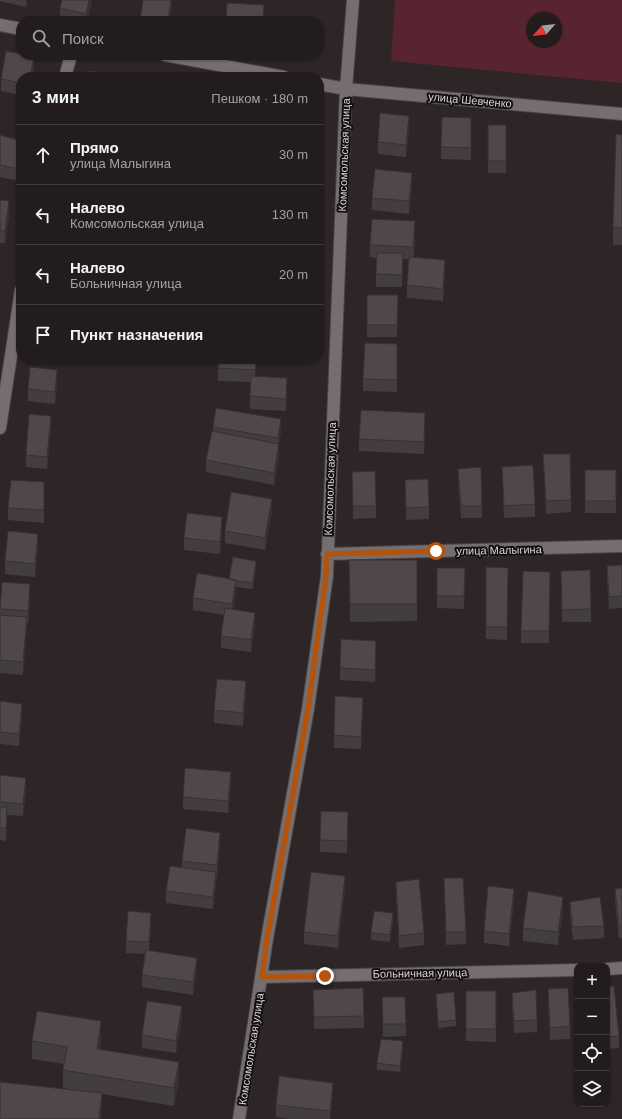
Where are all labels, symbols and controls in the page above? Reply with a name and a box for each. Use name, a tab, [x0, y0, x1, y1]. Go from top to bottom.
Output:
north arrow	[526, 12, 562, 48]
search box	[16, 16, 324, 60]
icon: search	[30, 27, 52, 49]
text: Поиск	[62, 30, 104, 47]
text: 3 мин	[32, 88, 79, 107]
street label: улица Шевченко	[428, 90, 512, 110]
text: Пешком · 180 m	[211, 91, 308, 106]
street label: Комсомольская улица	[336, 97, 352, 212]
text: Прямо	[70, 139, 119, 156]
icon: ahead	[32, 144, 54, 166]
text: 30 m	[279, 147, 308, 162]
text: улица Малыгина	[70, 156, 171, 171]
text: Налево	[70, 199, 125, 216]
icon: left	[32, 204, 54, 226]
text: 130 m	[272, 207, 308, 222]
text: Комсомольская улица	[70, 216, 204, 231]
text: Налево	[70, 259, 125, 276]
icon: left	[32, 264, 54, 286]
text: 20 m	[279, 267, 308, 282]
text: Больничная улица	[70, 276, 182, 291]
icon: arrive	[32, 324, 54, 346]
text: Пункт назначения	[70, 326, 203, 343]
street label: Комсомольская улица	[322, 421, 338, 536]
route start	[427, 542, 445, 560]
street label: улица Малыгина	[456, 543, 543, 557]
map controls	[574, 963, 610, 1107]
button: +	[574, 963, 610, 999]
street label: Больничная улица	[373, 966, 468, 980]
route end	[316, 967, 334, 985]
street label: Комсомольская улица	[236, 991, 266, 1106]
button: −	[574, 999, 610, 1035]
button: locate	[574, 1035, 610, 1071]
button: layers	[574, 1071, 610, 1107]

